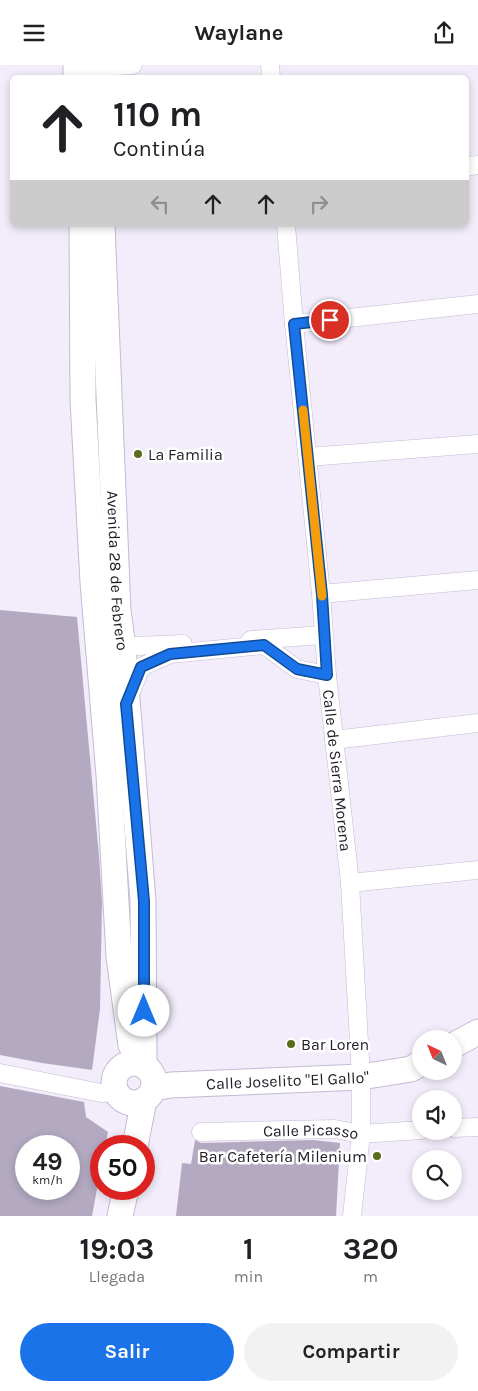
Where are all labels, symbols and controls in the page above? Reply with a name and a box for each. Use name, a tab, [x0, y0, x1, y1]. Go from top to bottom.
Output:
icon: menu	[20, 19, 48, 47]
icon: share	[430, 19, 458, 47]
text: Waylane	[195, 20, 283, 46]
text: 110 m	[113, 94, 202, 135]
icon: ahead	[30, 95, 95, 160]
text: Continúa	[113, 136, 205, 162]
icon: left	[146, 190, 174, 218]
icon: ahead	[199, 190, 227, 218]
icon: ahead	[252, 190, 280, 218]
icon: right	[305, 190, 333, 218]
pin	[309, 299, 351, 341]
icon: arrive	[316, 306, 344, 334]
place label: La Familia	[148, 445, 223, 464]
marker: La Familia	[132, 448, 144, 460]
street label: Avenida 28 de Febrero	[104, 490, 133, 652]
street label: Calle de Sierra Morena	[319, 689, 356, 852]
position arrow	[117, 984, 169, 1036]
north arrow	[412, 1030, 462, 1080]
map controls	[412, 1030, 462, 1200]
place label: Bar Loren	[301, 1035, 369, 1054]
marker: Bar Loren	[285, 1038, 297, 1050]
street label: Calle Joselito "El Gallo"	[206, 1066, 371, 1093]
button: sound	[412, 1090, 462, 1140]
street label: Calle Picasso	[263, 1119, 360, 1143]
speed limit sign: 50	[90, 1135, 155, 1200]
text: 49	[32, 1147, 63, 1176]
place label: Bar Cafetería Milenium	[199, 1147, 367, 1166]
marker: Bar Cafetería Milenium	[371, 1150, 383, 1162]
button: search	[412, 1150, 462, 1200]
text: km/h	[32, 1173, 63, 1187]
text: 19:03	[80, 1231, 154, 1267]
text: 1	[243, 1231, 254, 1267]
text: 320	[343, 1231, 398, 1267]
text: Llegada	[89, 1267, 145, 1286]
text: min	[234, 1267, 263, 1286]
text: m	[363, 1267, 378, 1286]
button: Salir	[20, 1323, 234, 1381]
button: Compartir	[244, 1323, 458, 1381]

